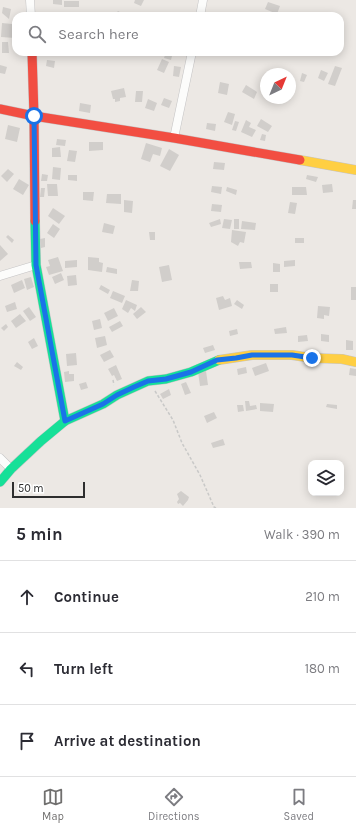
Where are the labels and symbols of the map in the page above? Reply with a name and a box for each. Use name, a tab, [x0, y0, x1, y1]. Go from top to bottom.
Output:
north arrow	[260, 68, 296, 104]
route start	[25, 107, 43, 125]
route end	[303, 349, 321, 367]
scale bar	[12, 480, 85, 499]

